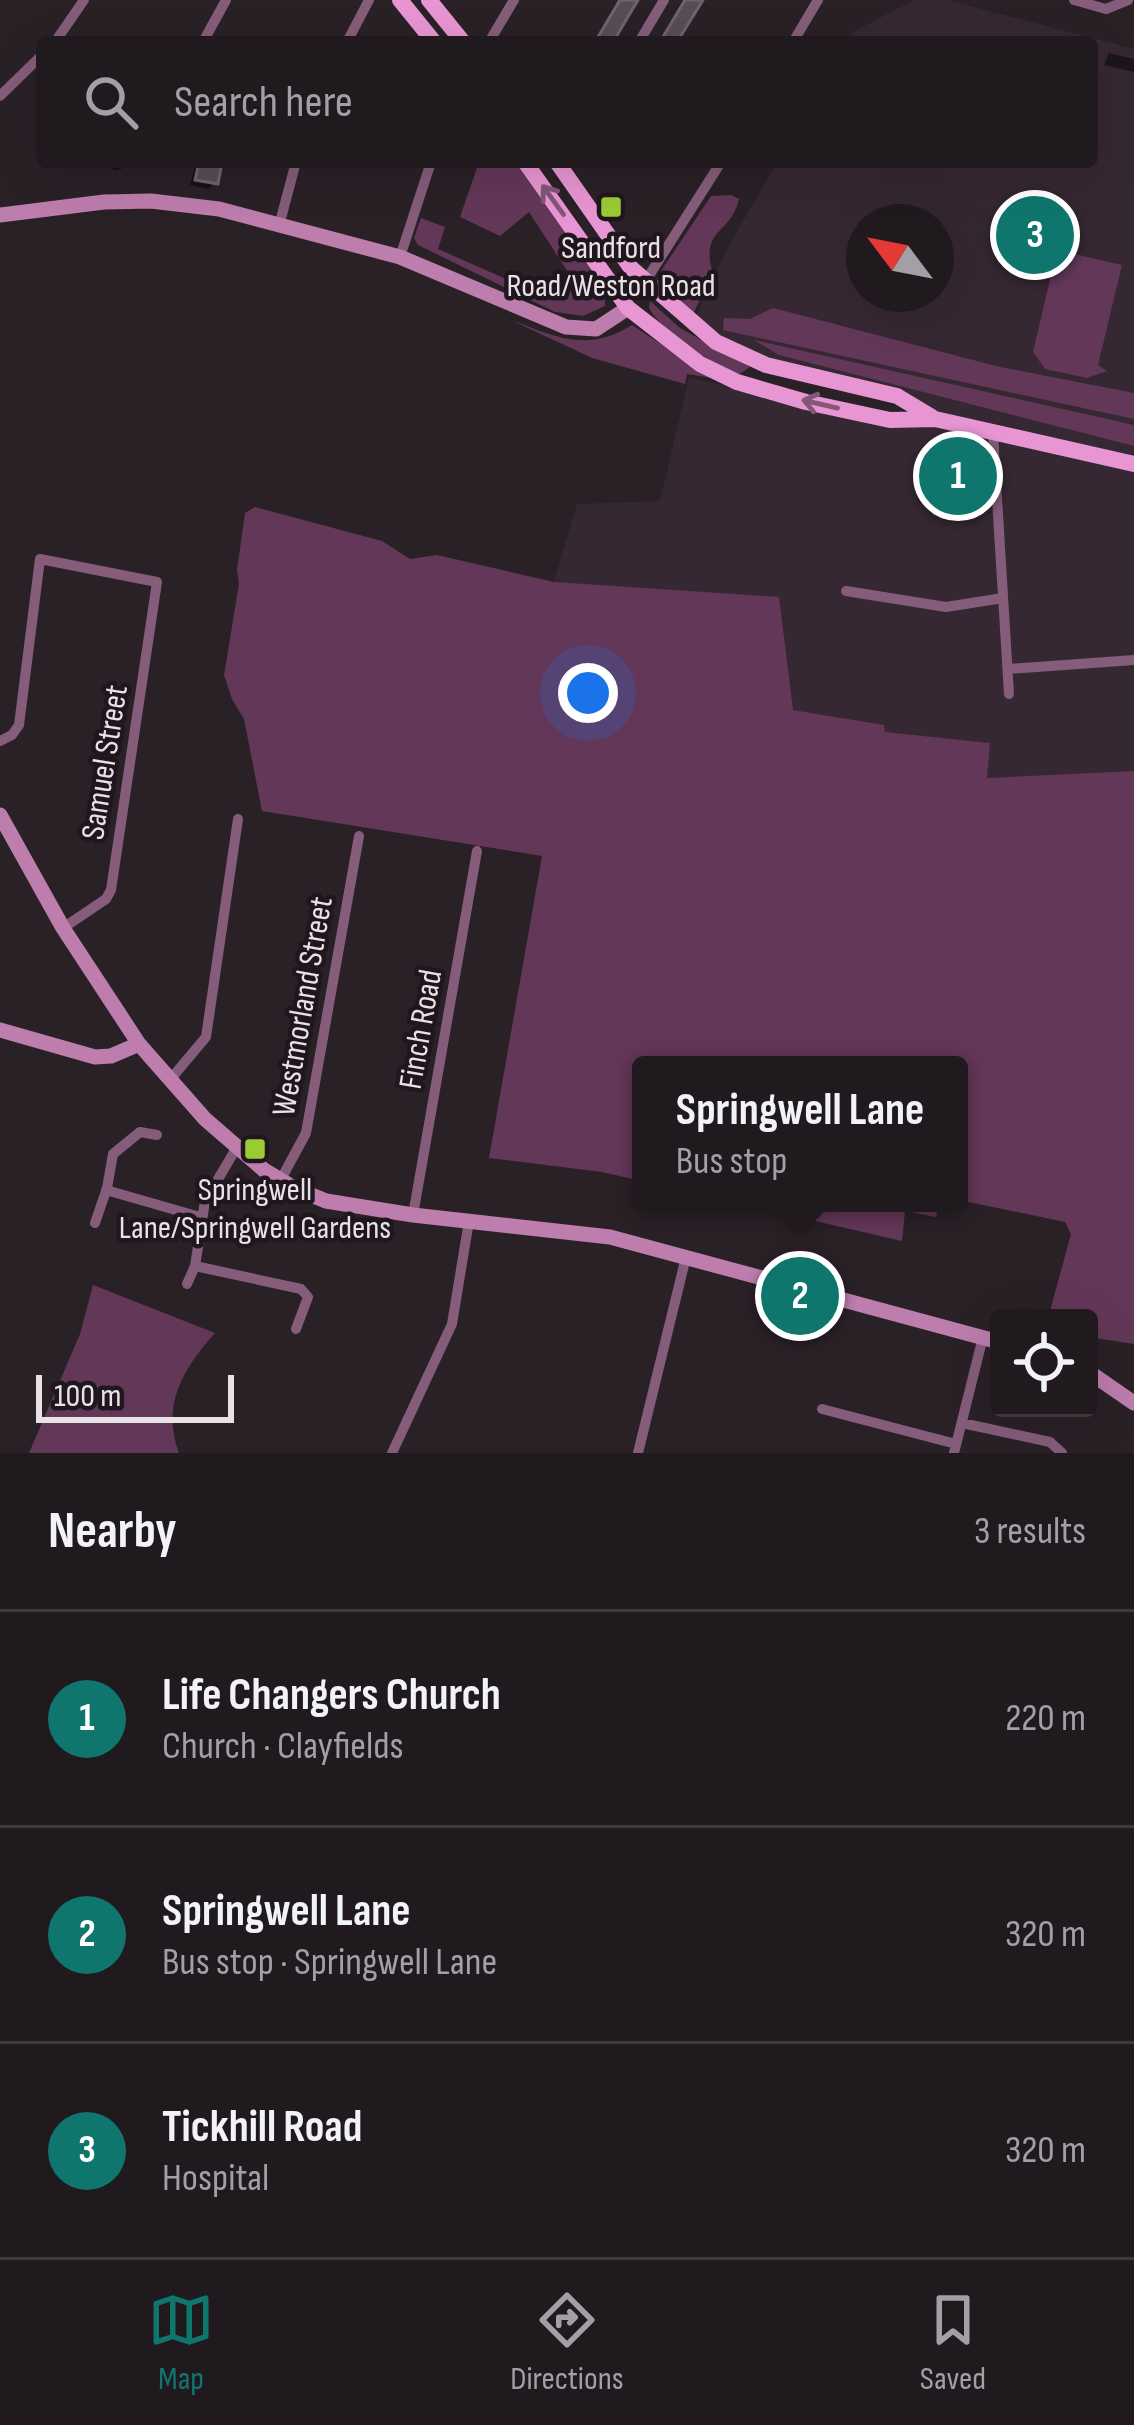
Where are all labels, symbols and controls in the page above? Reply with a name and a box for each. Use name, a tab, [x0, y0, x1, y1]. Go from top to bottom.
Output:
search box	[36, 36, 1098, 168]
icon: search	[78, 69, 144, 135]
text: Search here	[174, 75, 353, 130]
one-way arrow	[541, 184, 566, 217]
pin: 3	[996, 190, 1074, 280]
marker: Sandford Road/Weston Road	[598, 194, 624, 220]
north arrow	[846, 204, 954, 312]
place label: Sandford Road/Weston Road	[506, 228, 716, 306]
one-way arrow	[801, 392, 839, 415]
pin: 1	[919, 431, 997, 521]
your location	[558, 663, 618, 723]
street label: Samuel Street	[73, 682, 137, 843]
street label: Westmorland Street	[264, 894, 342, 1119]
street label: Finch Road	[391, 966, 451, 1092]
popup	[632, 1056, 968, 1212]
text: Springwell Lane	[676, 1083, 924, 1138]
marker: Springwell Lane/Springwell Gardens	[242, 1136, 268, 1162]
text: Bus stop	[676, 1138, 788, 1185]
place label: Springwell Lane/Springwell Gardens	[119, 1170, 391, 1248]
pin: 2	[761, 1251, 839, 1341]
map controls	[990, 1309, 1098, 1417]
button: locate	[990, 1309, 1098, 1417]
scale bar	[36, 1369, 234, 1422]
text: 100 m	[54, 1376, 121, 1416]
text: Nearby	[48, 1501, 177, 1562]
text: 3 results	[974, 1508, 1086, 1555]
text: Life Changers Church	[162, 1668, 501, 1723]
text: 1	[79, 1695, 95, 1742]
text: 220 m	[1005, 1695, 1086, 1742]
text: Church · Clayfields	[162, 1723, 403, 1770]
text: Springwell Lane	[162, 1884, 411, 1939]
text: 2	[78, 1911, 96, 1958]
text: 320 m	[1005, 1911, 1086, 1958]
text: Bus stop · Springwell Lane	[162, 1939, 497, 1986]
text: Tickhill Road	[162, 2100, 362, 2155]
text: 3	[78, 2127, 96, 2174]
text: 320 m	[1005, 2127, 1086, 2174]
text: Hospital	[162, 2155, 269, 2202]
tab: Map	[148, 2287, 214, 2399]
tab: Directions	[510, 2287, 624, 2399]
tab: Saved	[920, 2287, 986, 2399]

